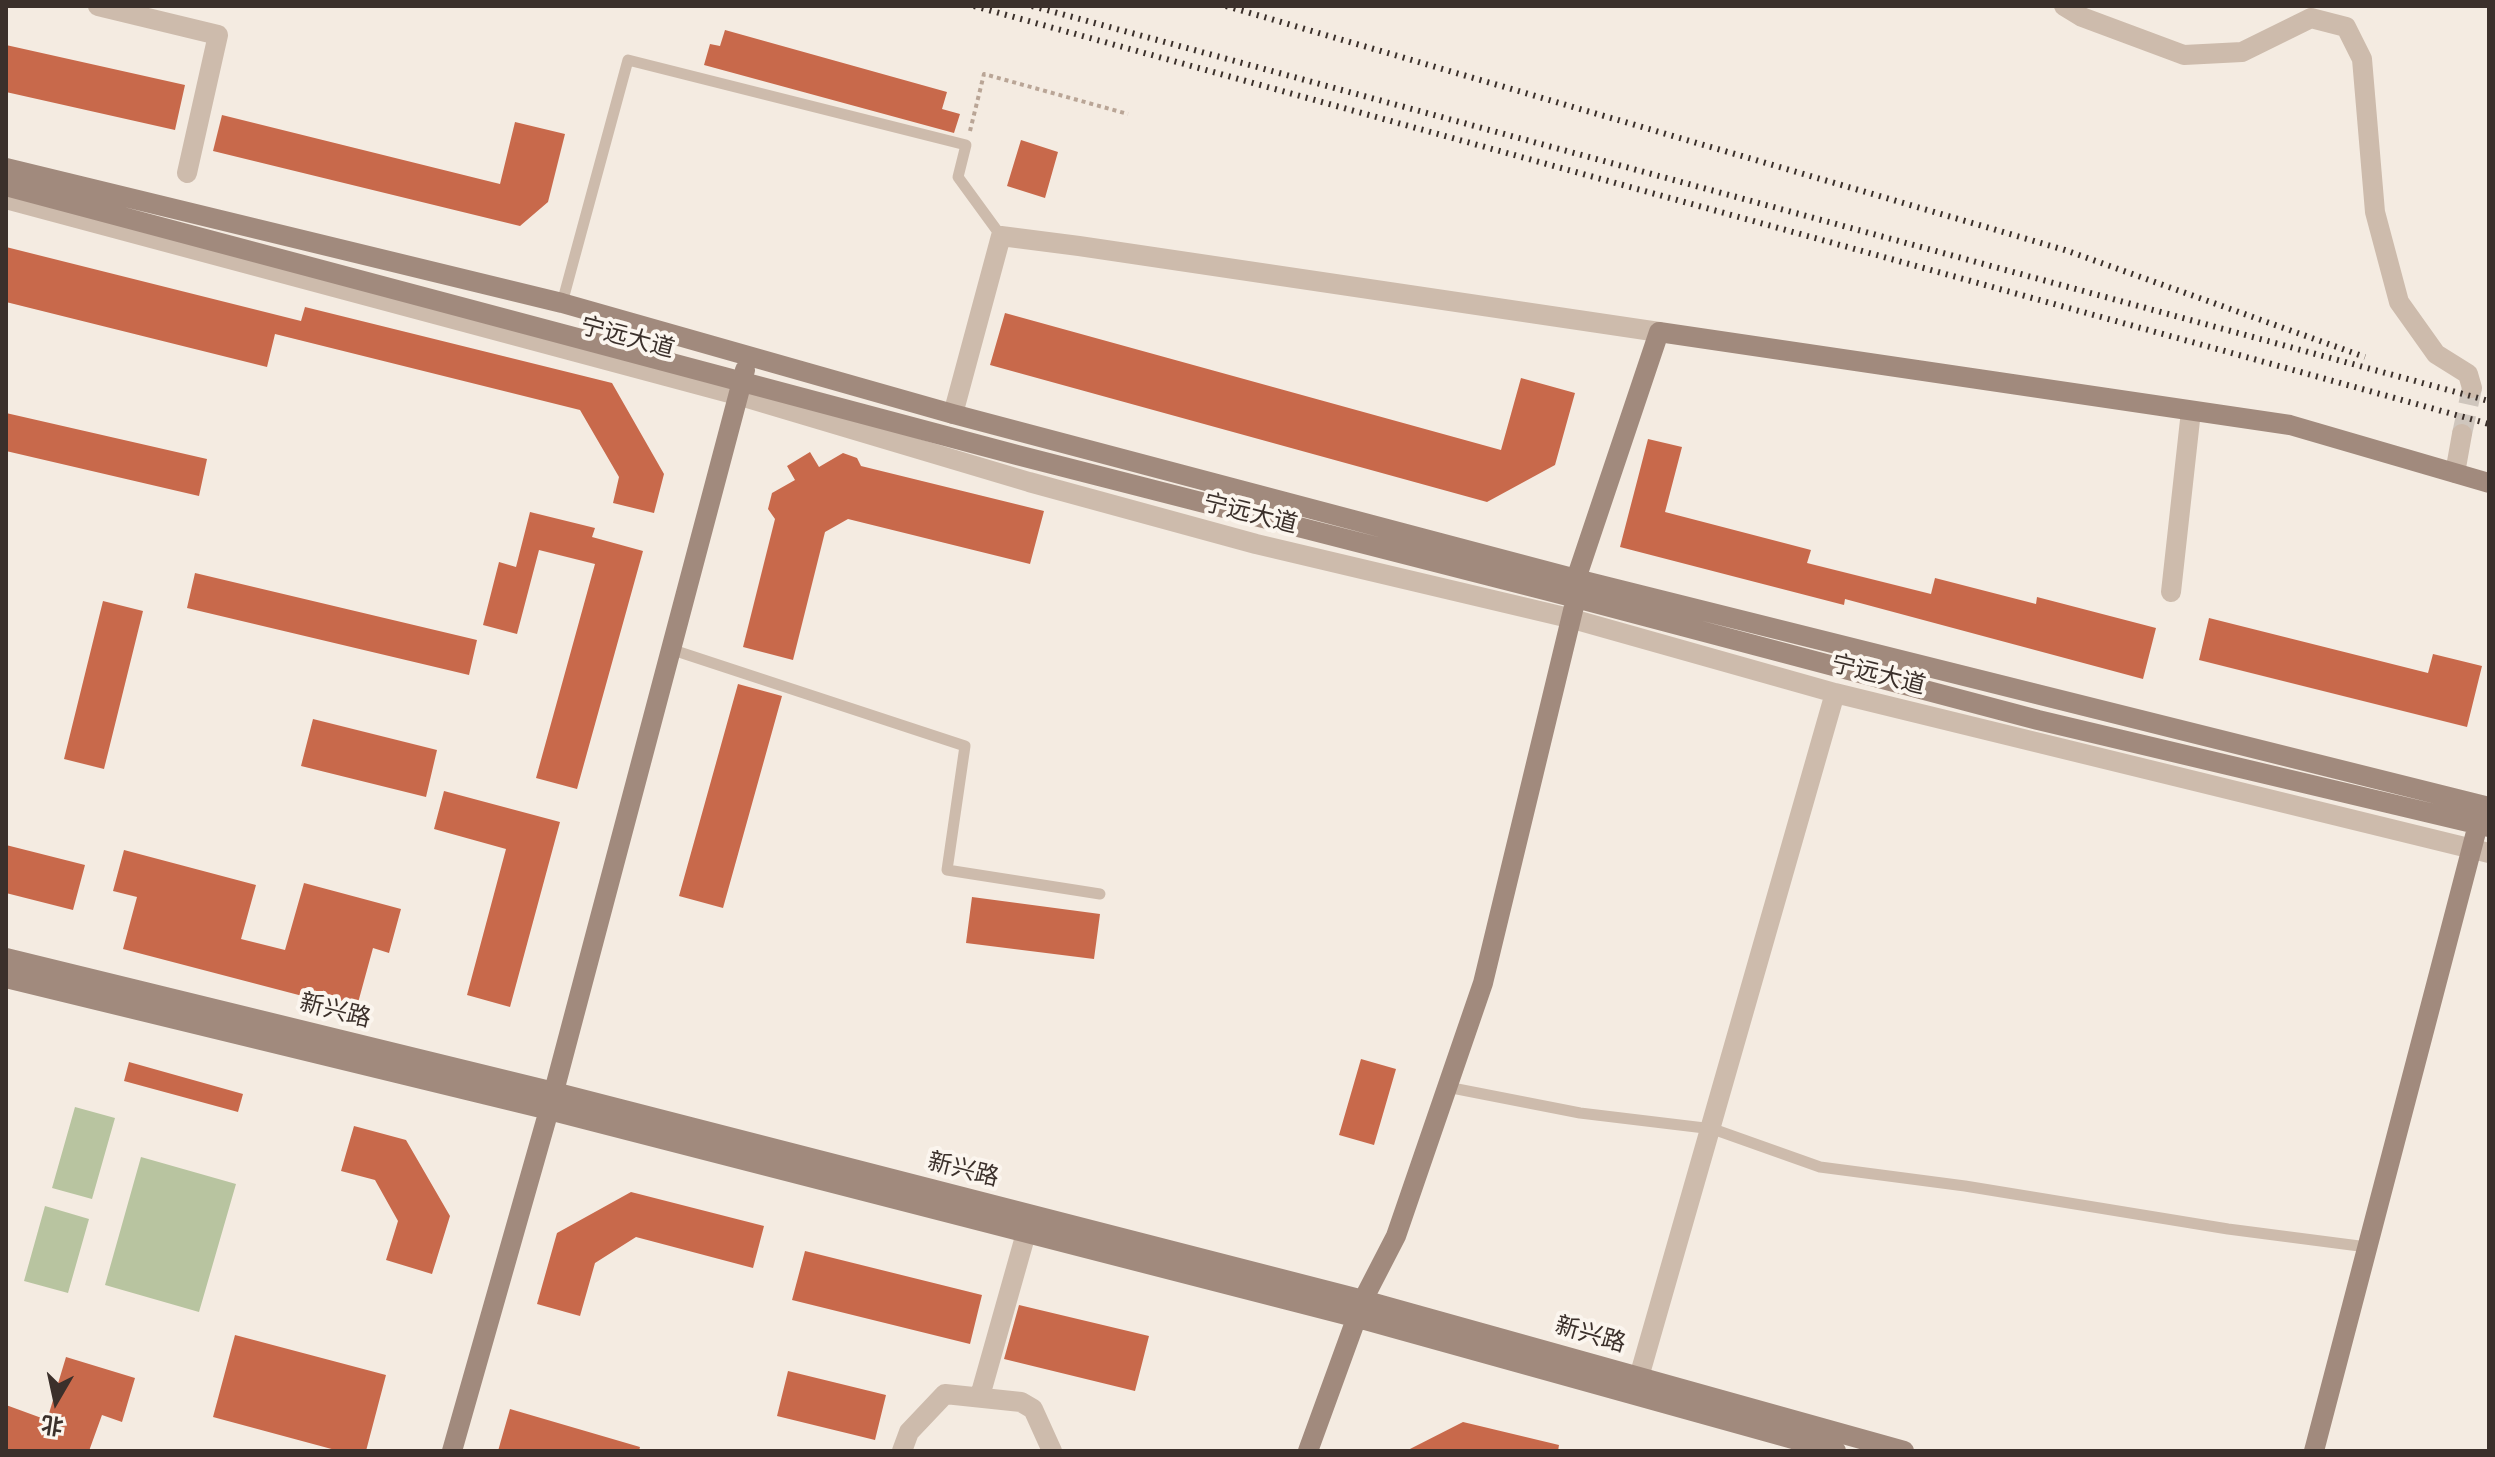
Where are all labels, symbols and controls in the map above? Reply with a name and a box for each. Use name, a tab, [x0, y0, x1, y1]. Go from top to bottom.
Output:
street label: 宁远大道	[577, 313, 677, 365]
street label: 宁远大道	[1200, 489, 1300, 541]
street label: 宁远大道	[1828, 650, 1928, 702]
street label: 新兴路	[297, 989, 373, 1035]
street label: 新兴路	[925, 1148, 1001, 1194]
street label: 新兴路	[1551, 1312, 1629, 1360]
north arrow	[16, 1361, 96, 1441]
text: 北	[39, 1411, 65, 1439]

